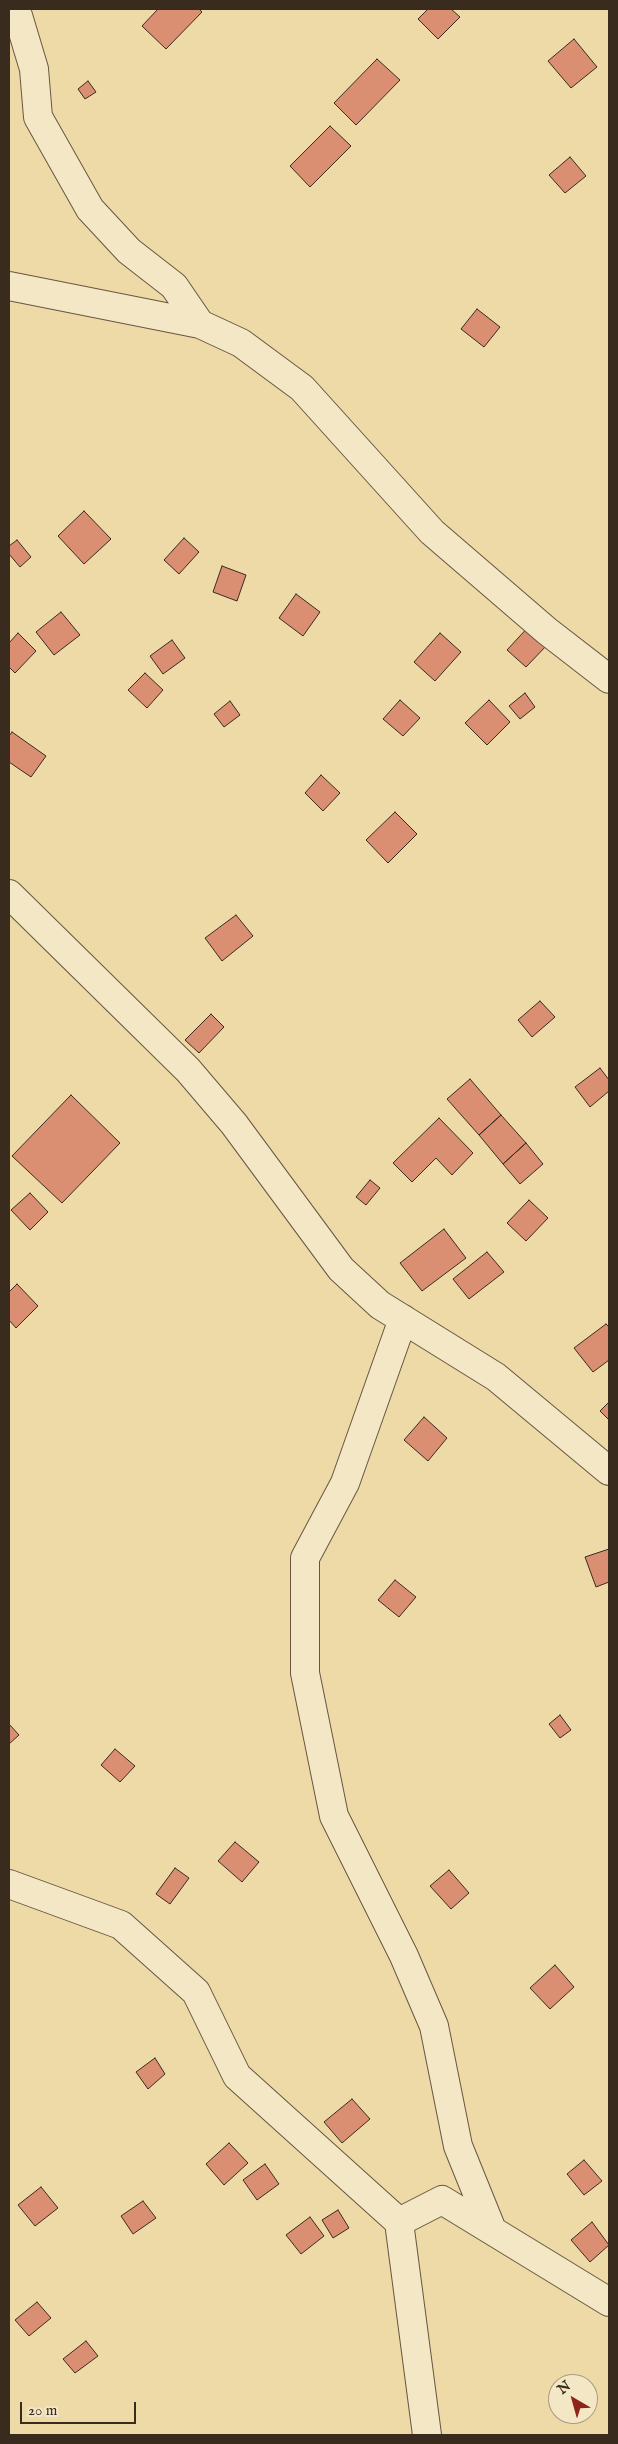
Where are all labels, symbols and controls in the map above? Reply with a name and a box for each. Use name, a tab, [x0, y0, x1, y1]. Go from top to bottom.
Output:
north arrow	[548, 2374, 598, 2424]
text: N	[554, 2377, 575, 2399]
scale bar	[22, 2392, 139, 2424]
text: 20 m	[28, 2401, 57, 2420]

